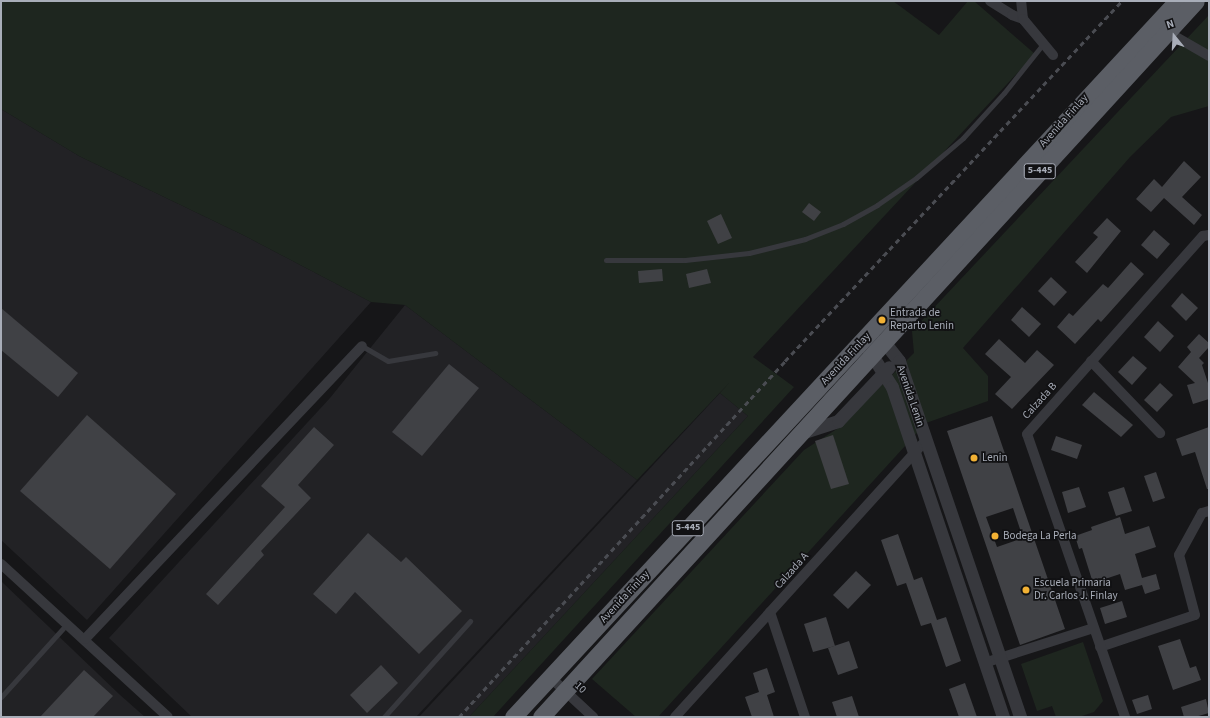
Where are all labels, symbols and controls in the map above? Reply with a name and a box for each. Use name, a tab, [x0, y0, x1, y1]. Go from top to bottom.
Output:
north arrow	[1154, 16, 1194, 56]
text: N	[1164, 16, 1176, 32]
street label: Avenida Finlay	[1037, 92, 1091, 150]
road number: 5-445	[1023, 163, 1057, 179]
place label: Entrada de Reparto Lenin	[890, 307, 954, 333]
marker: Entrada de Reparto Lenin	[877, 315, 887, 325]
street label: Avenida Finlay	[818, 330, 874, 388]
street label: Avenida Lenin	[893, 363, 927, 429]
street label: Calzada B	[1020, 380, 1060, 422]
place label: Lenin	[982, 451, 1007, 465]
marker: Lenin	[969, 453, 979, 463]
road number: 5-445	[671, 520, 705, 536]
place label: Bodega La Perla	[1003, 529, 1077, 543]
marker: Bodega La Perla	[990, 531, 1000, 541]
street label: Calzada A	[772, 550, 812, 592]
street label: Avenida Finlay	[597, 568, 653, 626]
place label: Escuela Primaria Dr. Carlos J. Finlay	[1034, 577, 1118, 603]
marker: Escuela Primaria Dr. Carlos J. Finlay	[1021, 585, 1031, 595]
street label: 10	[572, 679, 588, 697]

